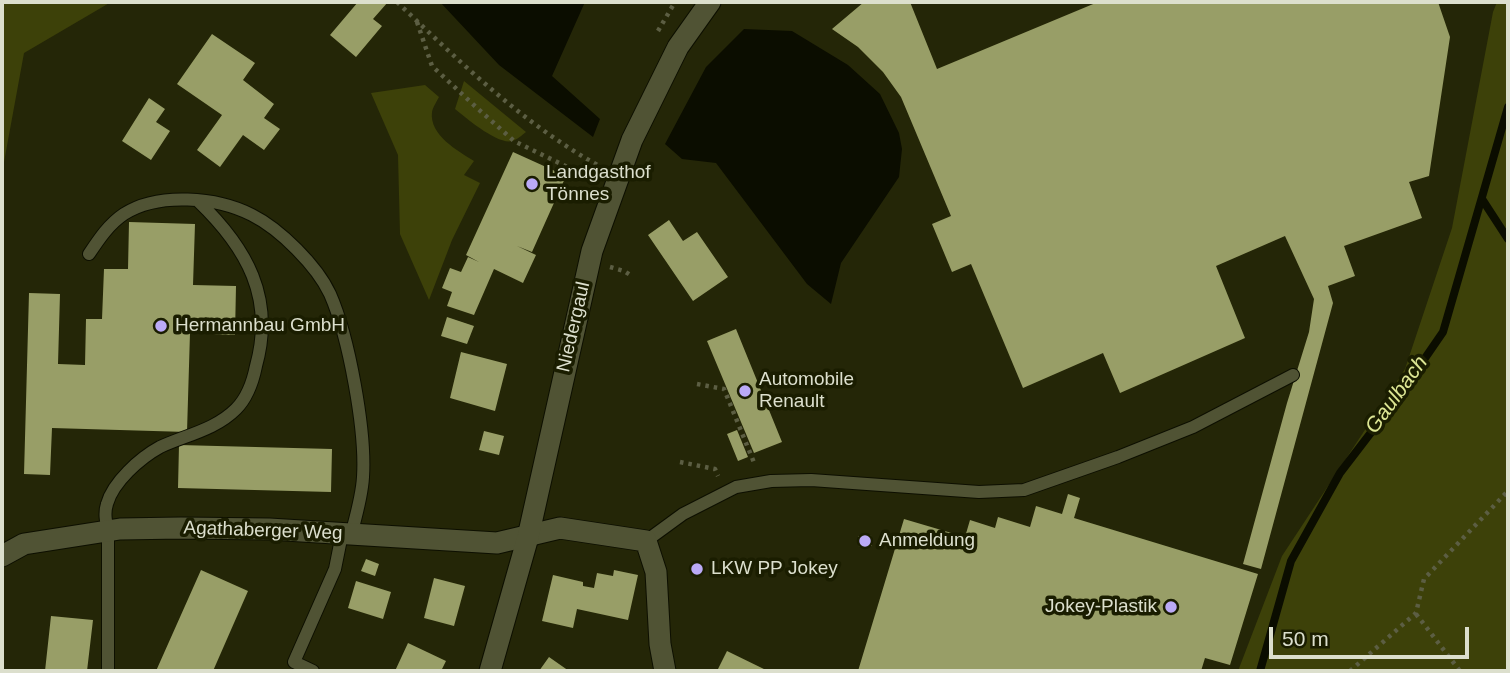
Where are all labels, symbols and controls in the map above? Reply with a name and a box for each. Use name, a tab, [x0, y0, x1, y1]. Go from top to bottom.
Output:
place label: Landgasthof Tönnes	[546, 162, 651, 206]
marker: Landgasthof Tönnes	[524, 176, 540, 192]
street label: Niedergaul	[553, 280, 595, 374]
place label: Hermannbau GmbH	[175, 315, 345, 337]
marker: Hermannbau GmbH	[153, 318, 169, 334]
water label: Gaulbach	[1360, 351, 1434, 439]
place label: Automobile Renault	[759, 369, 854, 413]
marker: Automobile Renault	[737, 383, 753, 399]
street label: Agathaberger Weg	[183, 517, 343, 545]
place label: Anmeldung	[879, 530, 975, 552]
marker: Anmeldung	[857, 533, 873, 549]
place label: LKW PP Jokey	[711, 558, 838, 580]
marker: LKW PP Jokey	[689, 561, 705, 577]
place label: Jokey-Plastik	[1045, 596, 1157, 618]
marker: Jokey-Plastik	[1163, 599, 1179, 615]
scale bar	[1272, 614, 1472, 658]
text: 50 m	[1282, 627, 1329, 650]

